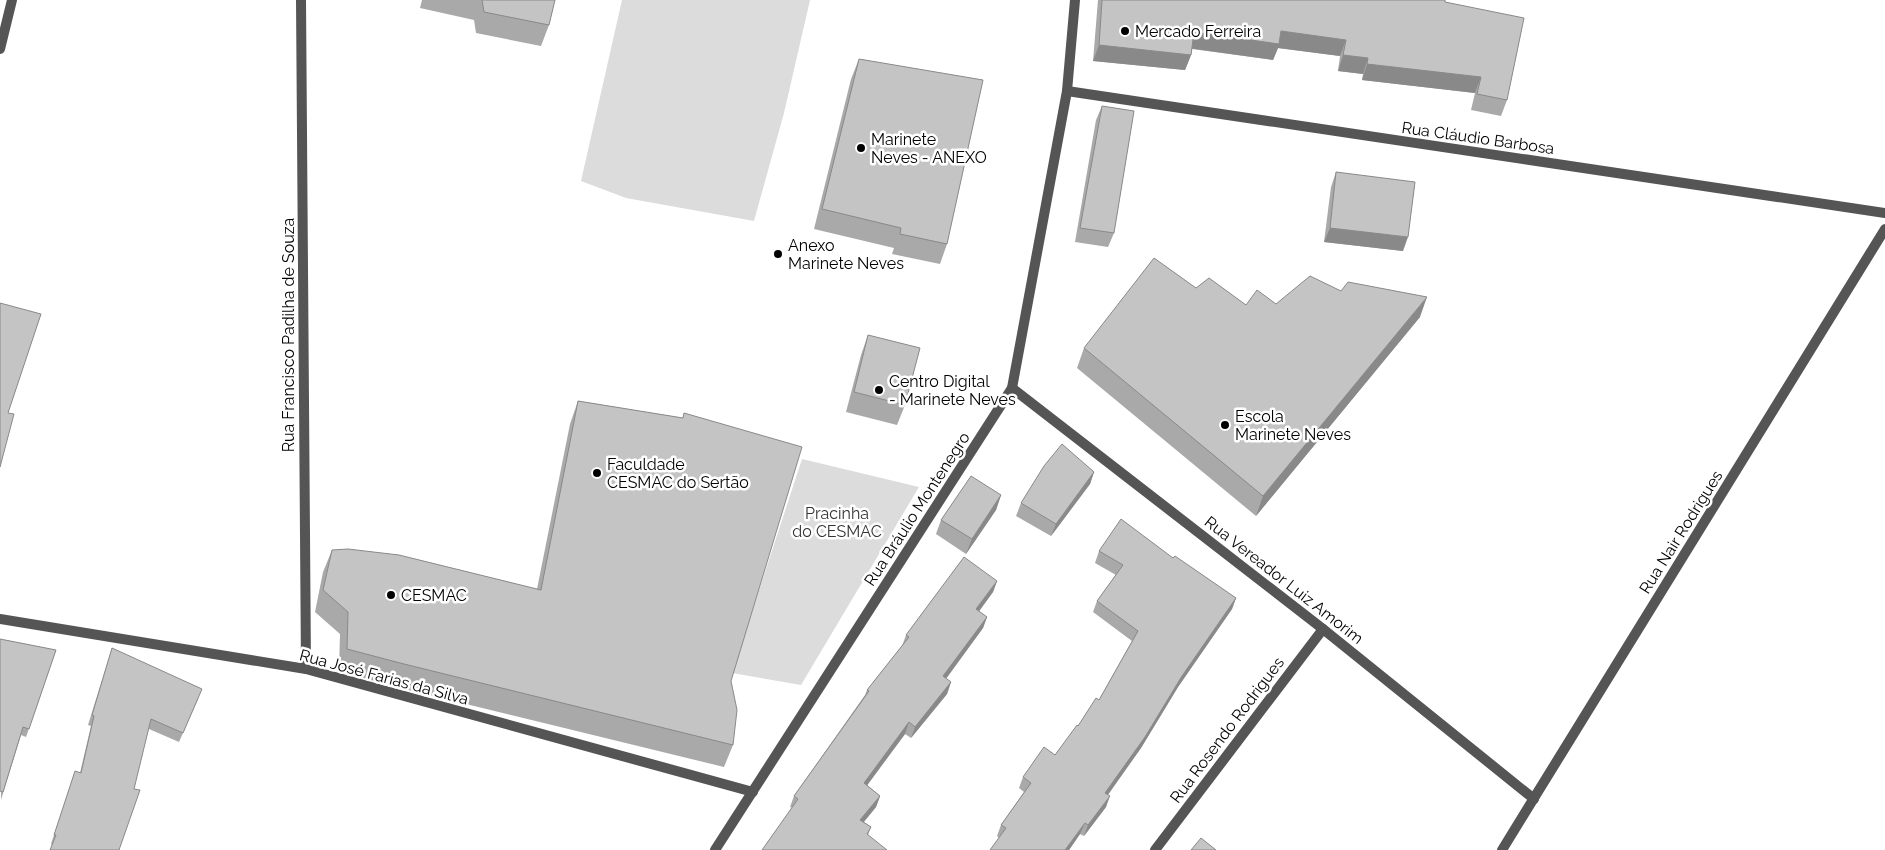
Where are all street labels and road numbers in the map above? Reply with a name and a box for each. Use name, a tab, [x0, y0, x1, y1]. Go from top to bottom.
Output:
street label: Rua Cláudio Barbosa	[1400, 118, 1556, 158]
street label: Rua Francisco Padilha de Souza	[279, 218, 298, 452]
street label: Rua Bráulio Montenegro	[860, 429, 974, 589]
street label: Rua Nair Rodrigues	[1635, 467, 1727, 597]
street label: Rua Vereador Luiz Amorim	[1201, 512, 1367, 648]
street label: Rua José Farias da Silva	[297, 645, 471, 709]
street label: Rua Rosendo Rodrigues	[1166, 653, 1288, 807]

